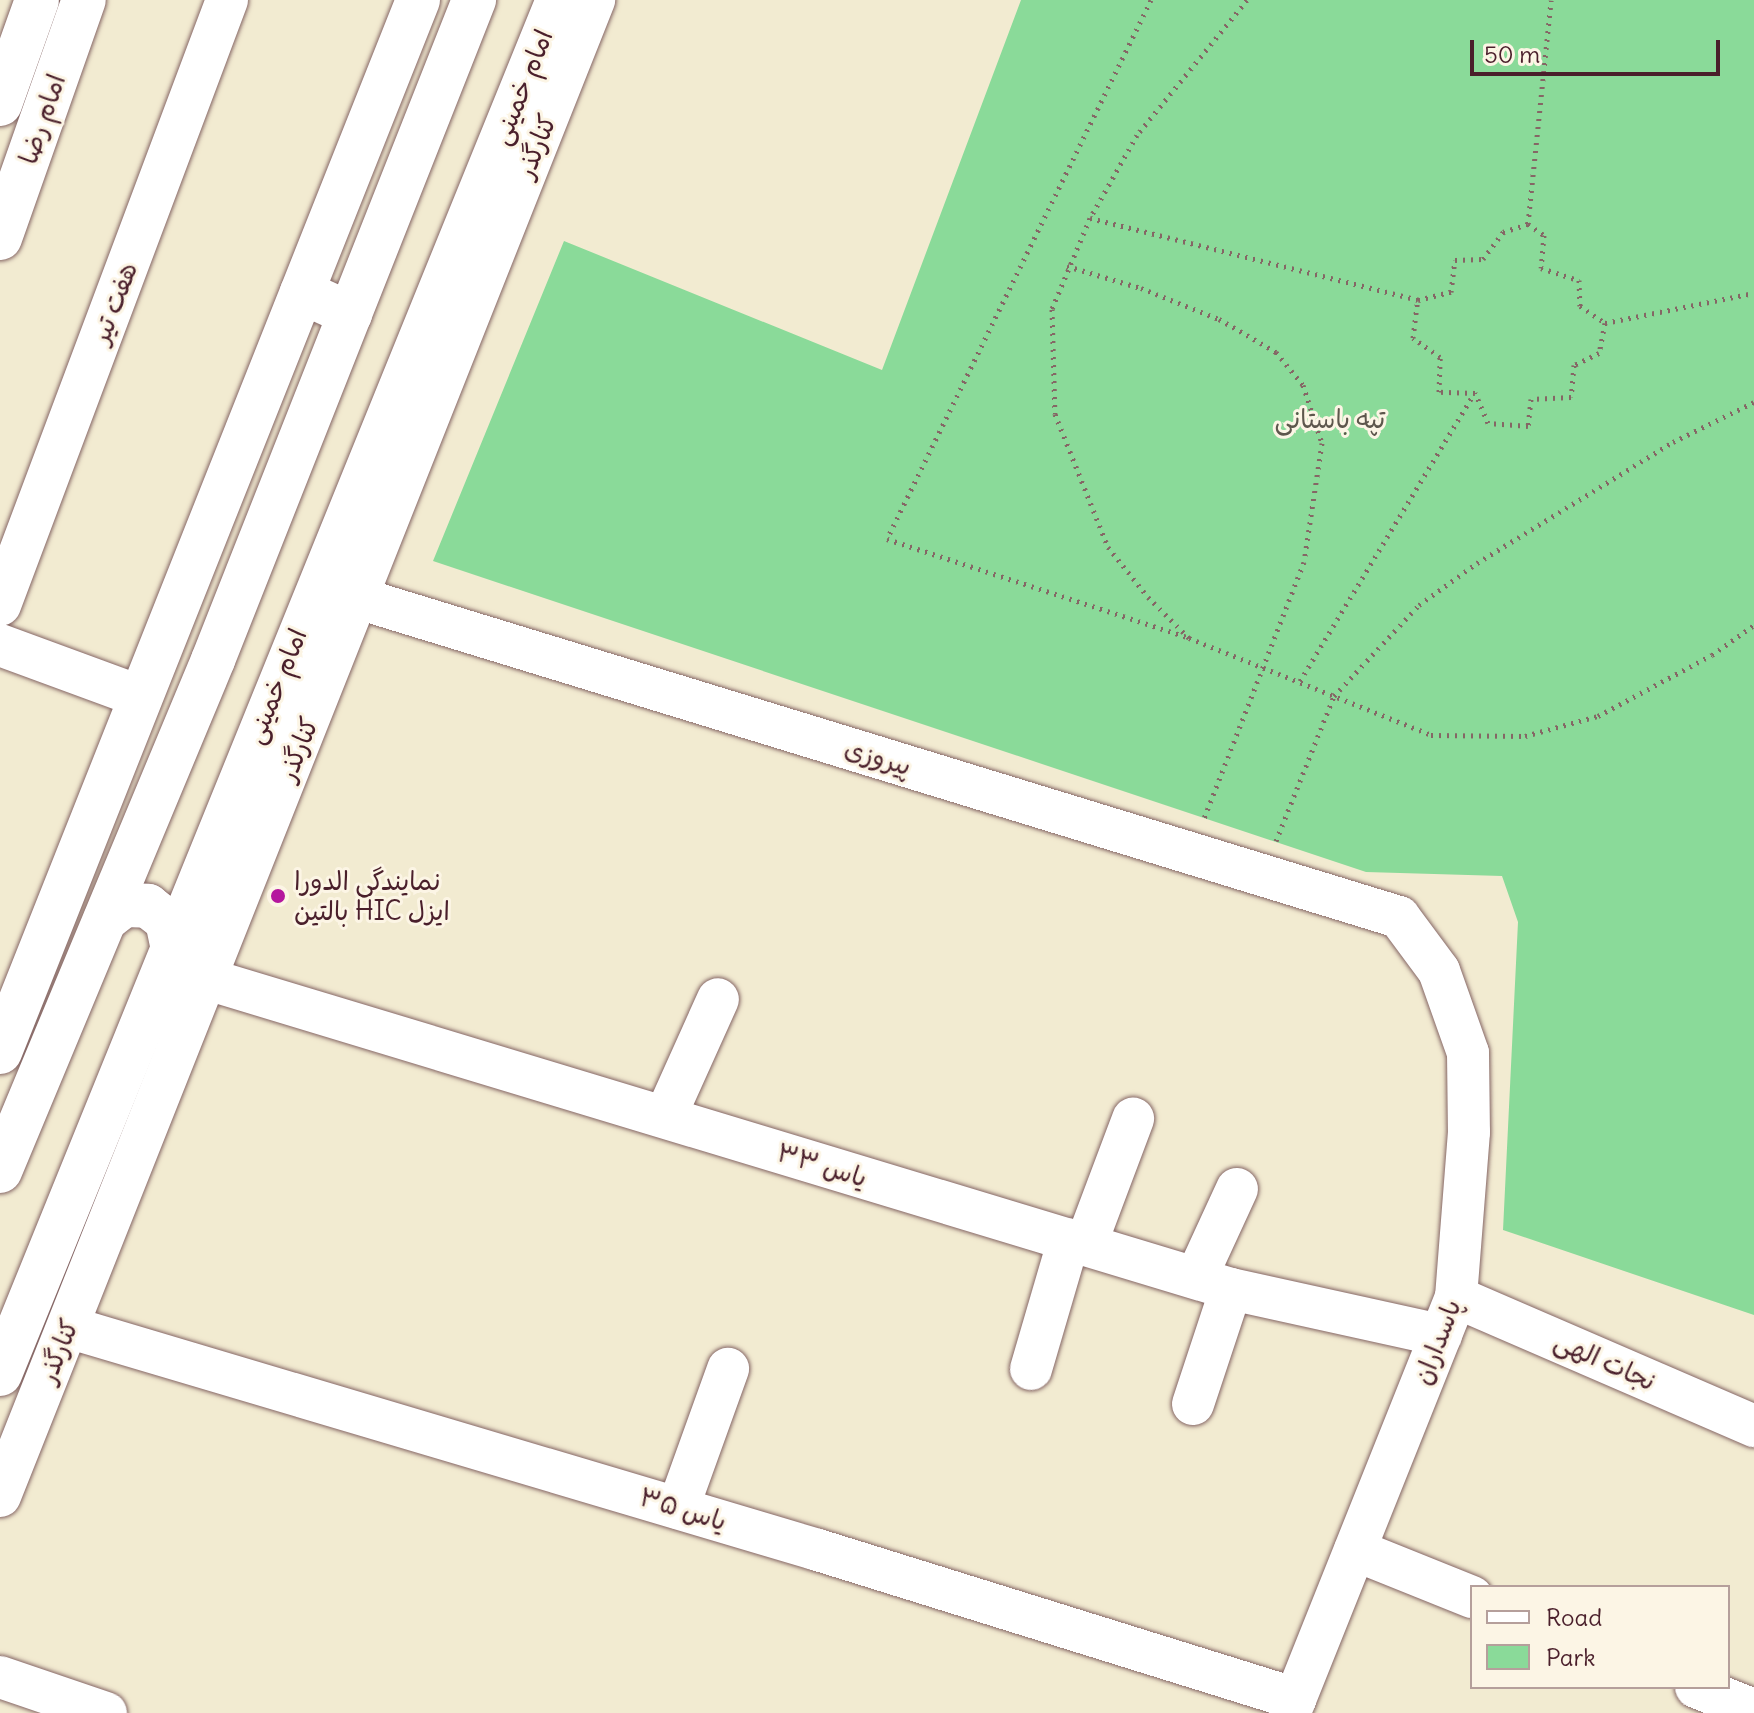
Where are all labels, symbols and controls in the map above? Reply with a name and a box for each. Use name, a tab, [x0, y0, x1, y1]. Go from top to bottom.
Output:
scale bar	[1474, 24, 1724, 74]
street label: امام خمینی	[485, 25, 559, 149]
text: 50 m	[1484, 39, 1540, 69]
street label: امام رضا	[12, 70, 72, 168]
street label: کنارگذر	[509, 109, 563, 183]
street label: هفت تیر	[84, 258, 144, 348]
park label: تپه باستانی	[1275, 403, 1385, 435]
street label: امام خمینی	[239, 624, 313, 748]
street label: کنارگذر	[271, 712, 325, 786]
street label: پیروزی	[841, 732, 915, 782]
place label: نمایندگی الدورا بالتین HIC ایزل	[294, 865, 450, 926]
marker: نمایندگی الدورا بالتین HIC ایزل	[269, 887, 287, 905]
street label: یاس ۳۳	[773, 1137, 871, 1193]
street label: پاسداران	[1407, 1295, 1467, 1389]
street label: کنارگذر	[31, 1314, 85, 1388]
street label: نجات الهی	[1550, 1325, 1660, 1397]
street label: یاس ۳۵	[636, 1481, 730, 1537]
legend	[1470, 1585, 1730, 1689]
text: Road	[1546, 1602, 1602, 1632]
text: Park	[1546, 1642, 1596, 1672]

